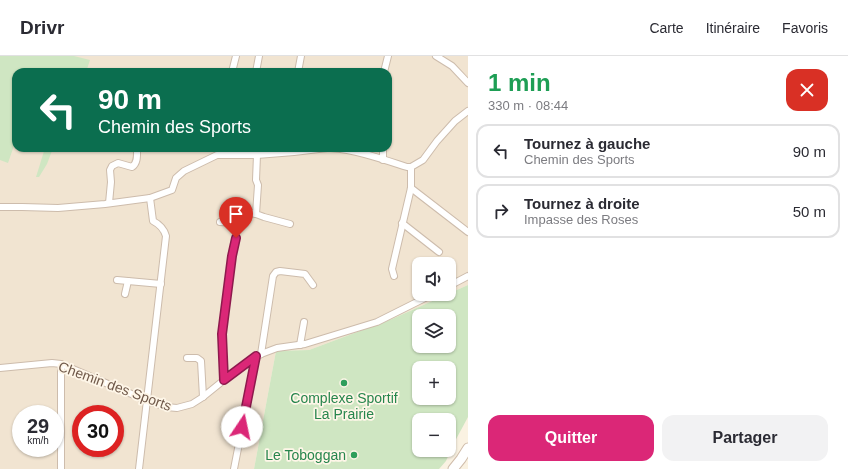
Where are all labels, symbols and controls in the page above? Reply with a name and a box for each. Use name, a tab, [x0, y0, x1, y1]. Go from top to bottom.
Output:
text: Drivr	[20, 17, 64, 38]
text: Carte	[649, 20, 684, 36]
text: Itinéraire	[706, 20, 760, 36]
text: Favoris	[782, 20, 828, 36]
text: 1 min	[488, 69, 551, 96]
button: close	[786, 69, 828, 111]
icon: left	[32, 84, 84, 136]
text: 90 m	[98, 84, 162, 115]
text: 330 m · 08:44	[488, 98, 568, 113]
text: Chemin des Sports	[98, 117, 251, 137]
text: Tournez à gauche	[524, 135, 650, 152]
icon: left	[490, 140, 512, 162]
text: 90 m	[793, 143, 826, 160]
text: Chemin des Sports	[524, 152, 635, 167]
text: Tournez à droite	[524, 195, 640, 212]
pin	[219, 197, 253, 238]
icon: right	[490, 200, 512, 222]
icon: arrive	[225, 203, 247, 225]
text: 50 m	[793, 203, 826, 220]
text: Impasse des Roses	[524, 212, 638, 227]
map controls	[412, 257, 456, 457]
button: sound	[412, 257, 456, 301]
button: layers	[412, 309, 456, 353]
street label: Chemin des Sports	[56, 358, 174, 414]
button: +	[412, 361, 456, 405]
marker: Complexe Sportif La Prairie	[339, 378, 349, 388]
place label: Complexe Sportif La Prairie	[290, 390, 398, 422]
speed limit sign: 30	[72, 405, 124, 457]
position arrow	[221, 406, 263, 448]
button: −	[412, 413, 456, 457]
text: 29	[27, 415, 49, 437]
button: Quitter	[488, 415, 654, 461]
button: Partager	[662, 415, 828, 461]
text: km/h	[27, 435, 49, 446]
place label: Le Toboggan	[265, 447, 346, 463]
marker: Le Toboggan	[349, 450, 359, 460]

